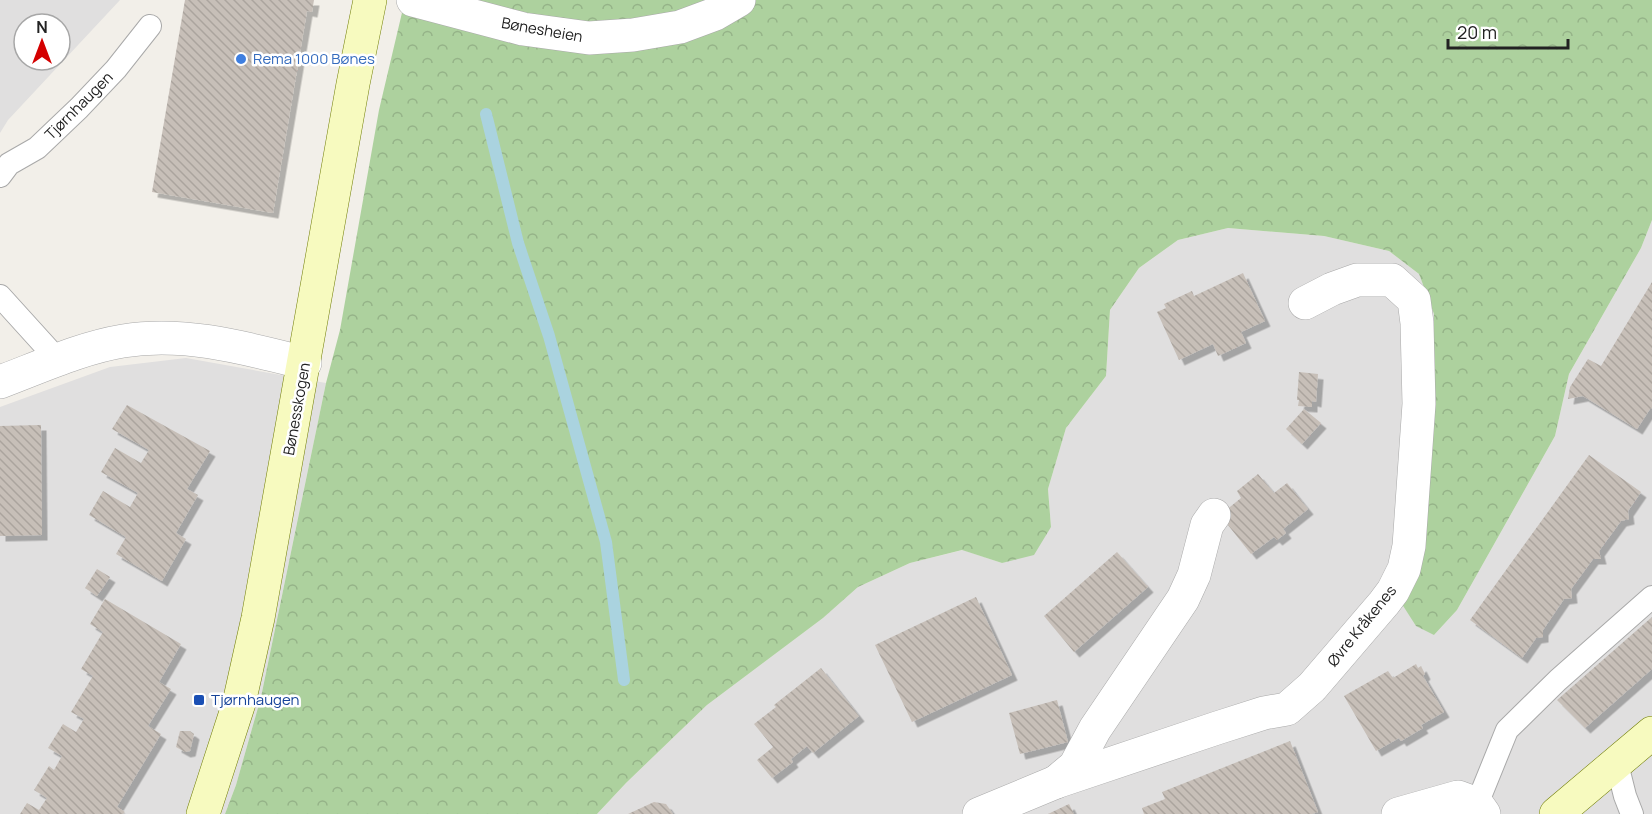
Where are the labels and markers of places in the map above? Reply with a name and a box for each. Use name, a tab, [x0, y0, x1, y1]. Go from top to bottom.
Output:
place label: Rema 1000 Bønes	[253, 48, 375, 69]
marker: Rema 1000 Bønes	[234, 52, 248, 66]
place label: Tjørnhaugen	[211, 689, 299, 710]
marker: Tjørnhaugen	[192, 693, 206, 707]

